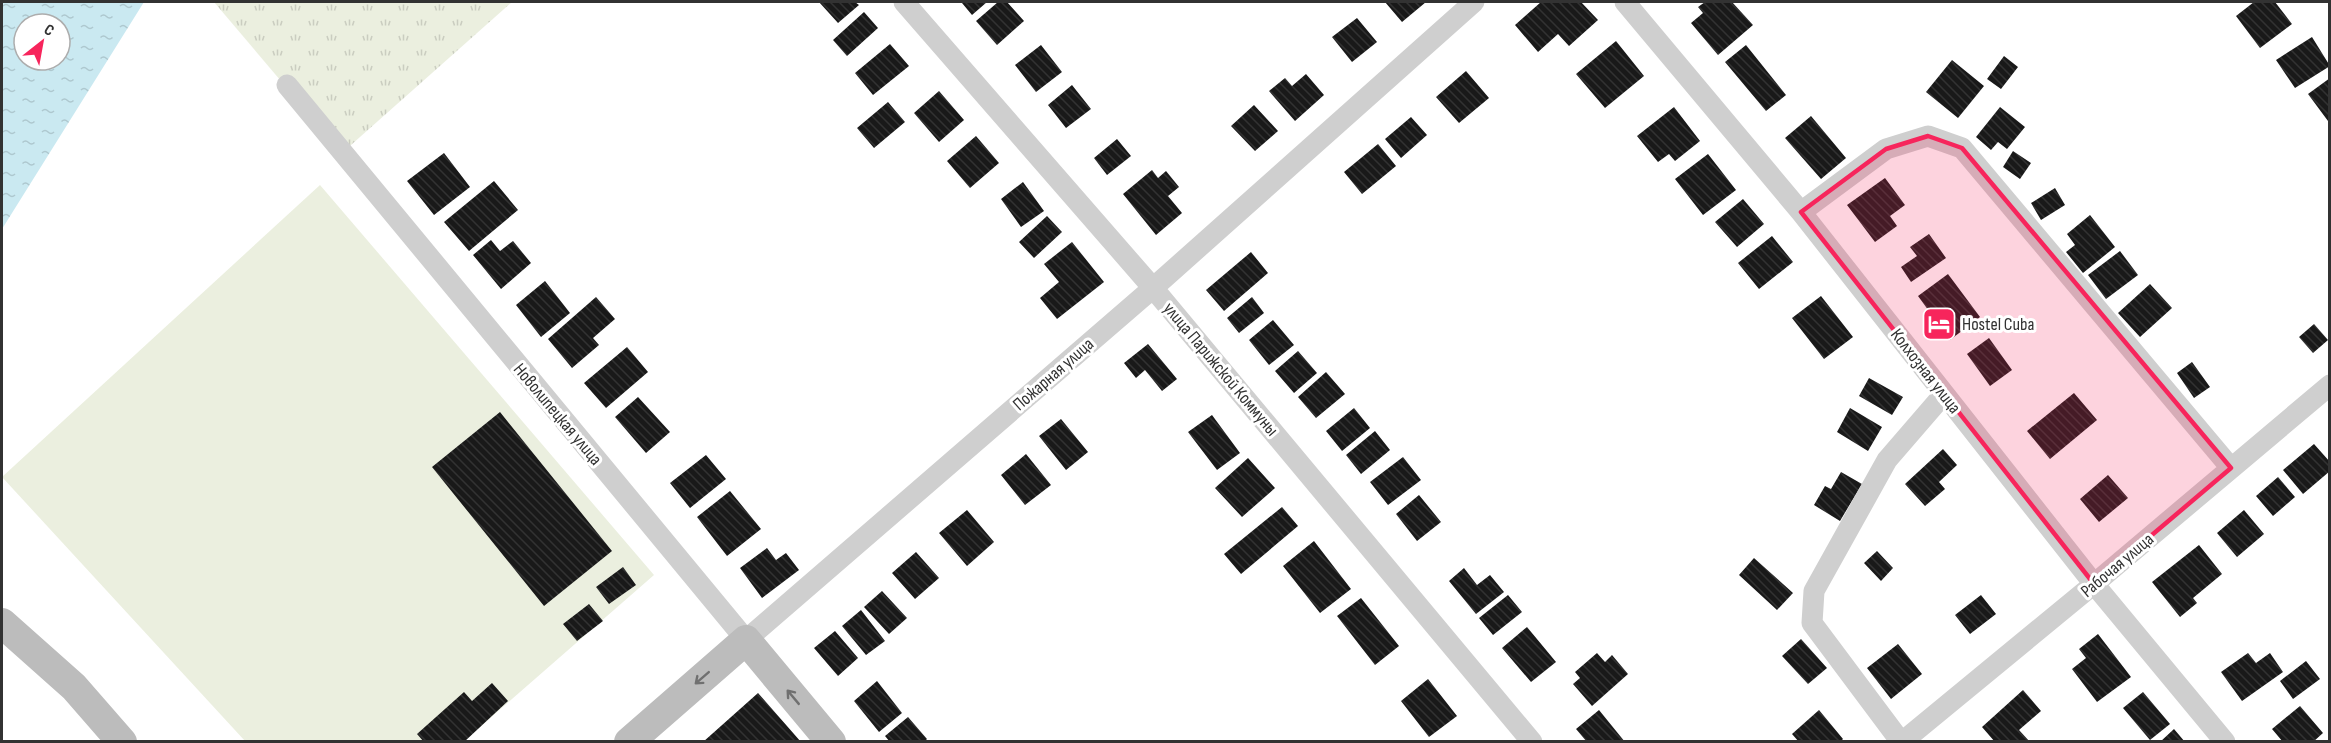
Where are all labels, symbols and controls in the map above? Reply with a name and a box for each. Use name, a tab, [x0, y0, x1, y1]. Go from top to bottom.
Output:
north arrow	[12, 12, 72, 72]
text: С	[41, 20, 57, 41]
street label: улица Парижской Коммуны	[1159, 298, 1283, 440]
hotel icon: Hostel Cuba	[1921, 306, 1957, 342]
place label: Hostel Cuba	[1962, 314, 2035, 335]
street label: Колхозная улица	[1886, 325, 1965, 418]
street label: Пожарная улица	[1009, 334, 1098, 415]
street label: Новолипецкая улица	[509, 359, 606, 470]
street label: Рабочая улица	[2077, 529, 2158, 602]
one-way arrow	[694, 672, 710, 685]
one-way arrow	[786, 690, 800, 705]

